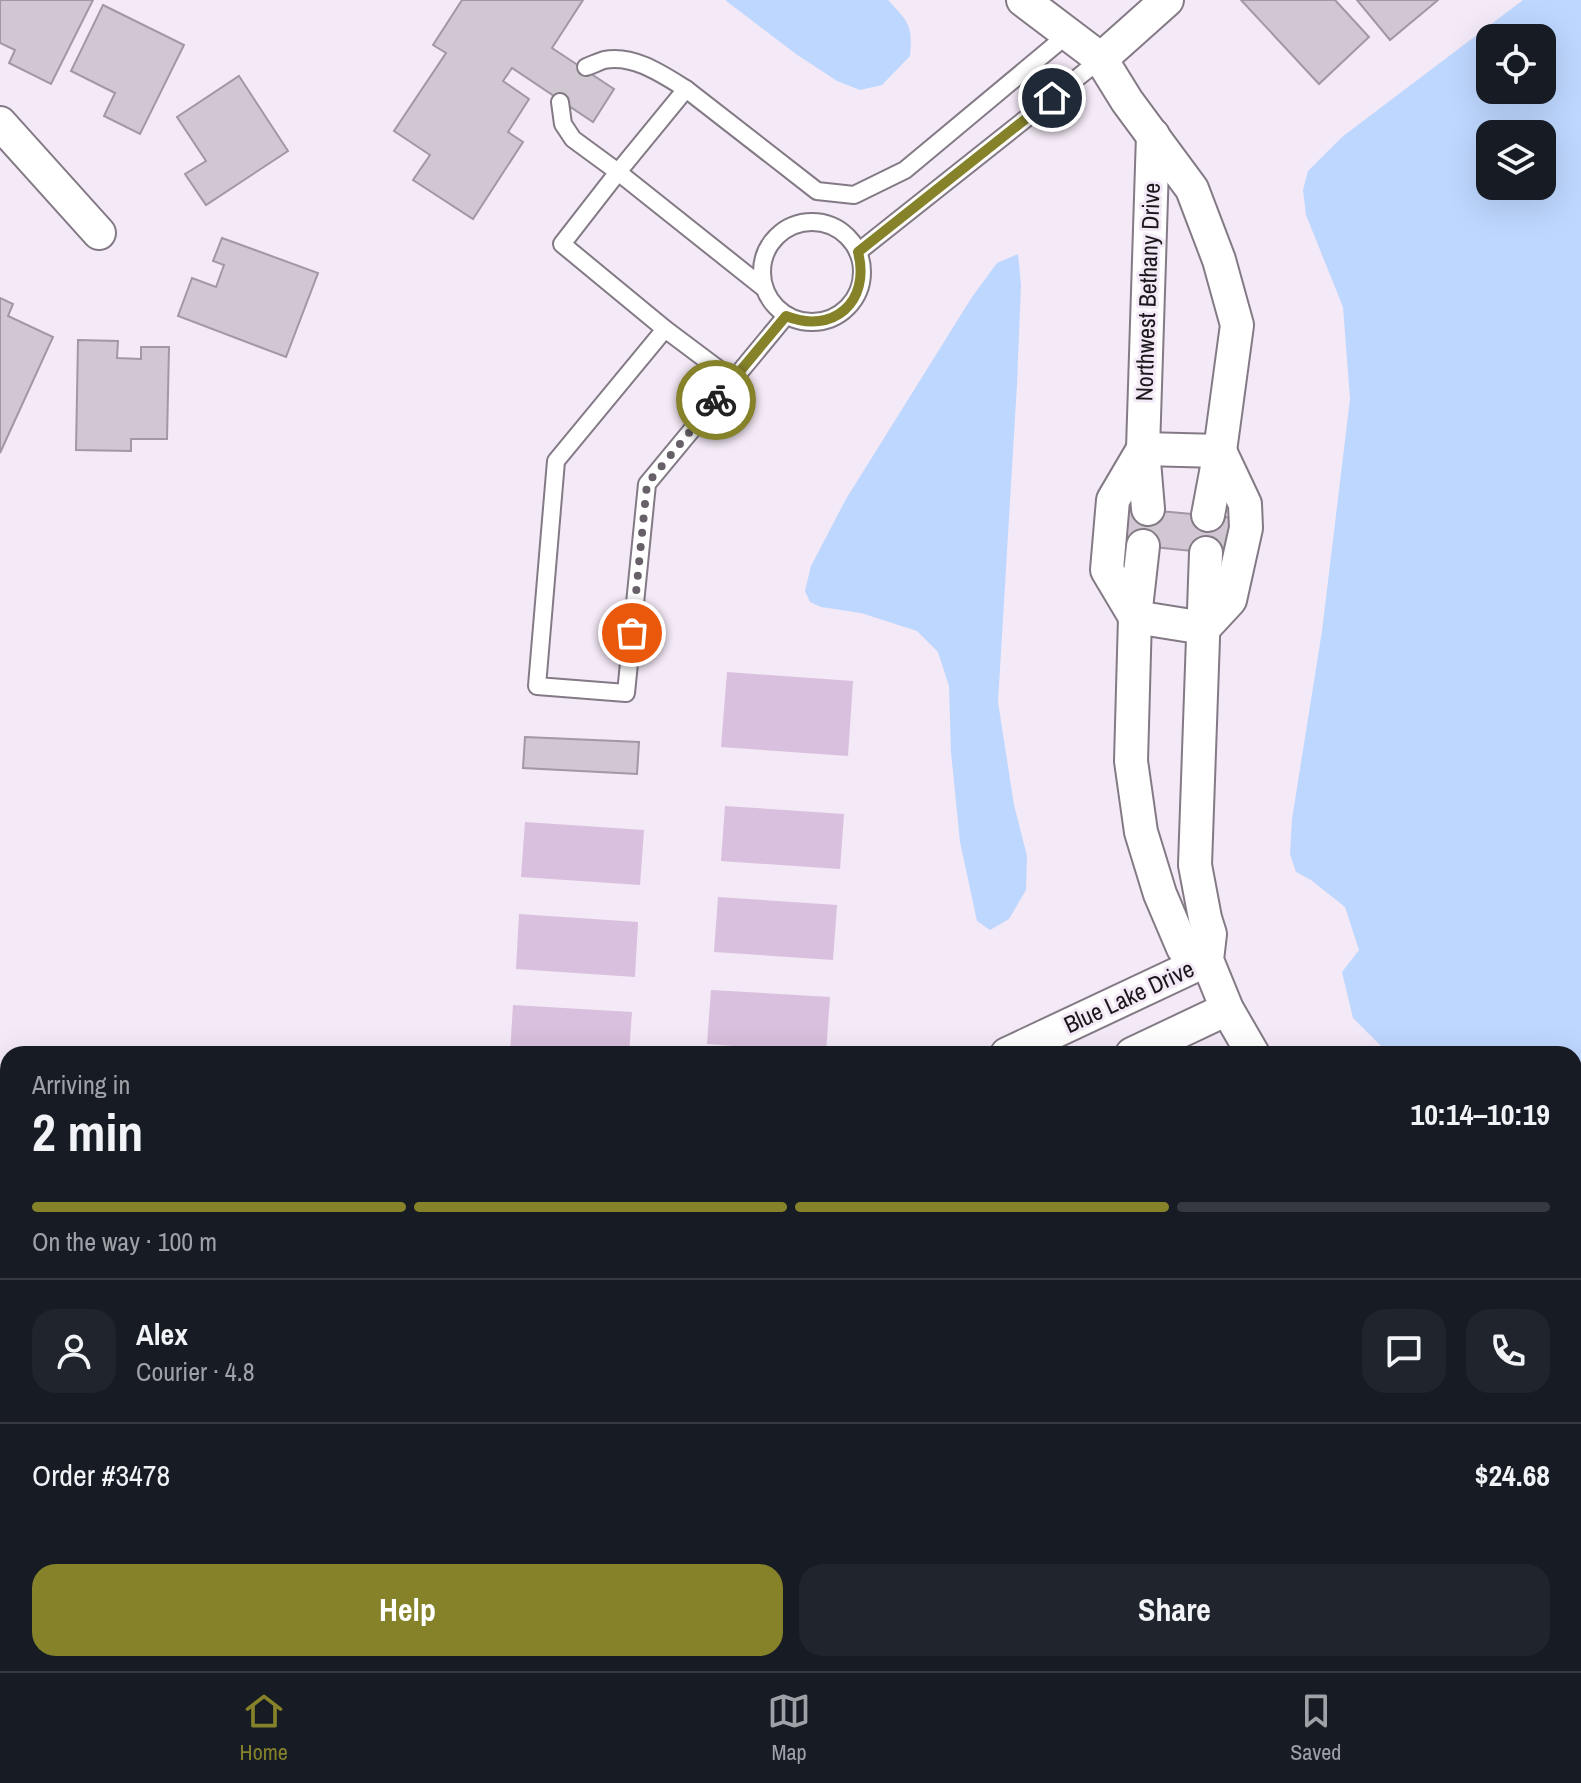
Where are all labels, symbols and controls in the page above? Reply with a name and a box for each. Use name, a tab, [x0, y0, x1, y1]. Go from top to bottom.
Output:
map controls	[1476, 24, 1556, 200]
button: locate	[1476, 24, 1556, 104]
pin	[1018, 64, 1086, 132]
icon: home	[1030, 76, 1074, 120]
button: layers	[1476, 120, 1556, 200]
street label: Northwest Bethany Drive	[1127, 182, 1167, 402]
courier	[676, 360, 756, 440]
icon: bike	[694, 378, 738, 422]
pin	[598, 599, 666, 667]
icon: bag	[610, 611, 654, 655]
street label: Blue Lake Drive	[1058, 952, 1199, 1040]
text: Arriving in	[32, 1067, 130, 1102]
text: 10:14–10:19	[1411, 1094, 1550, 1134]
text: 2 min	[32, 1097, 143, 1167]
text: On the way · 100 m	[32, 1224, 217, 1259]
button: person	[32, 1309, 116, 1393]
button: chat	[1362, 1309, 1446, 1393]
button: phone	[1466, 1309, 1550, 1393]
text: Alex	[136, 1314, 188, 1354]
text: Courier · 4.8	[136, 1354, 255, 1389]
text: Order #3478	[32, 1455, 170, 1495]
text: $24.68	[1475, 1455, 1550, 1495]
button: Help	[32, 1564, 783, 1656]
button: Share	[799, 1564, 1550, 1656]
tab: Home	[240, 1689, 288, 1767]
tab: Map	[767, 1689, 811, 1767]
tab: Saved	[1290, 1689, 1341, 1767]

